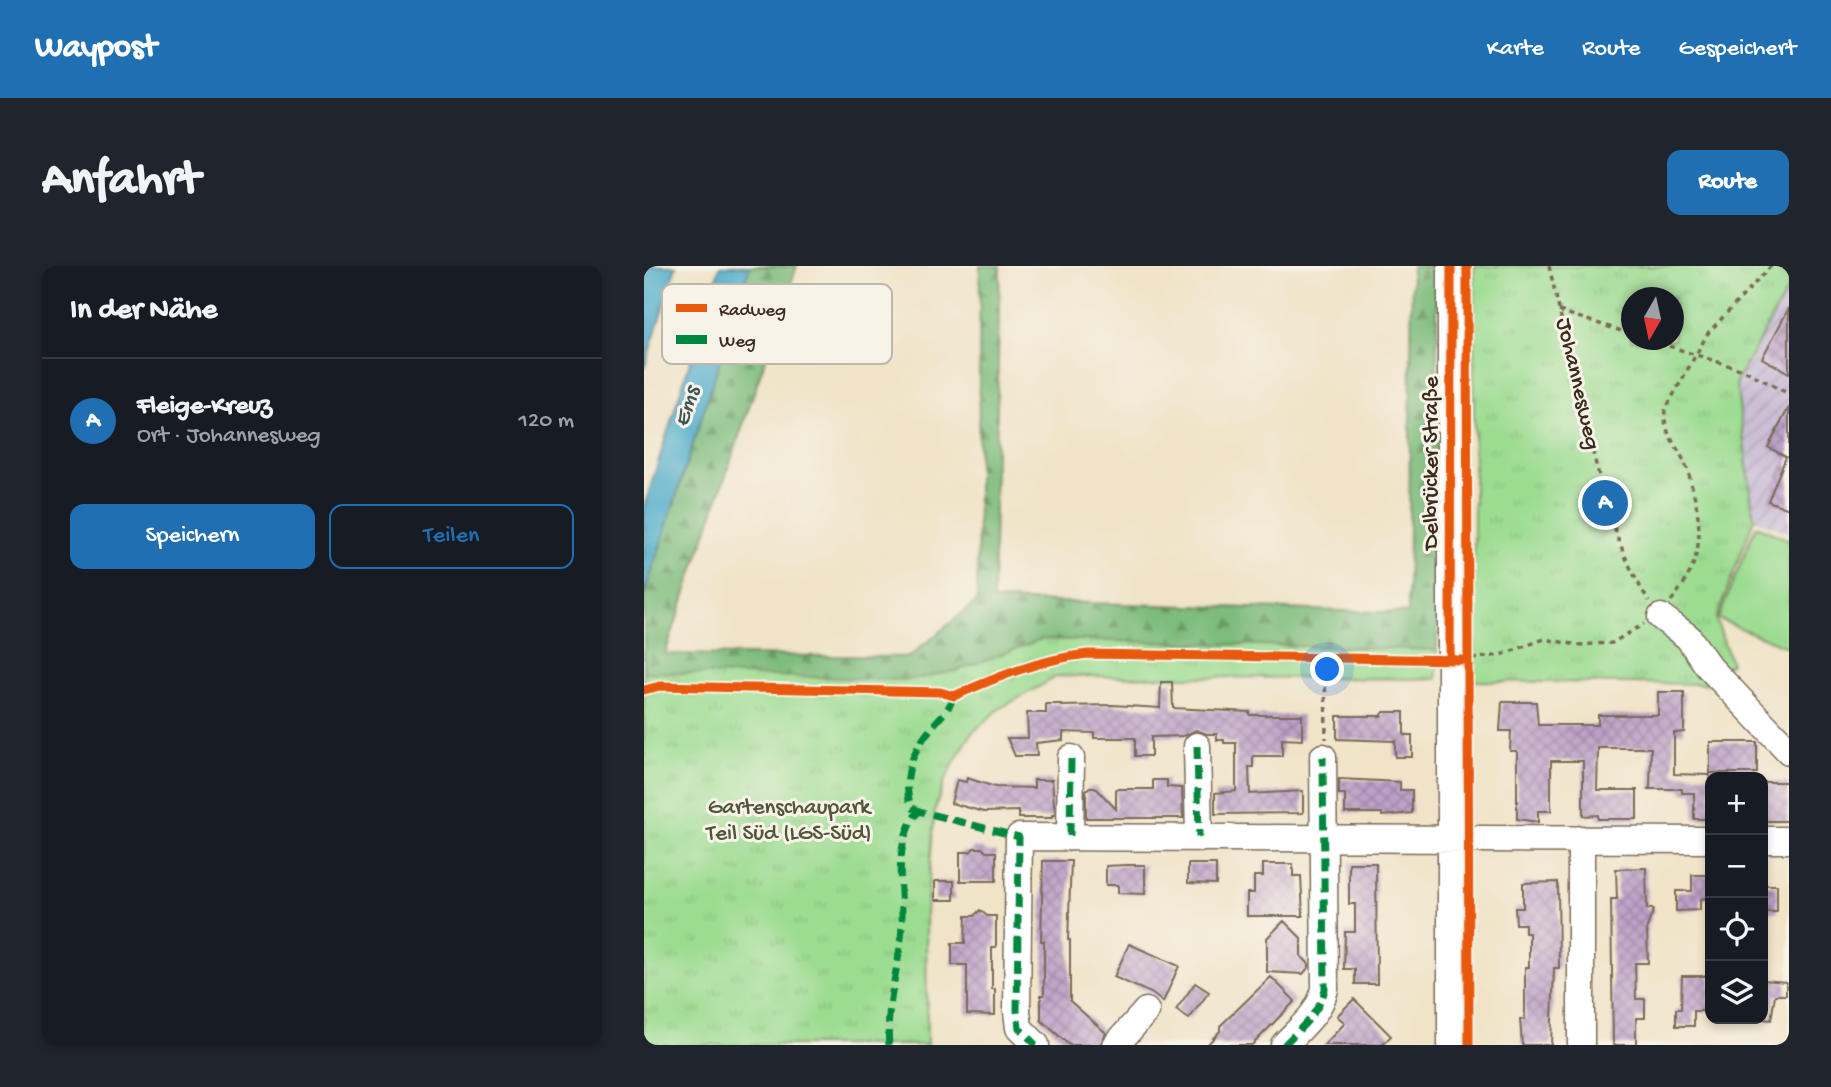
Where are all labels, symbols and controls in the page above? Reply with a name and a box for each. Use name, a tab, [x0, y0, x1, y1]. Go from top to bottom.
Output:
text: Waypost	[35, 30, 157, 68]
text: Karte	[1487, 35, 1544, 64]
text: Route	[1582, 35, 1641, 64]
text: Gespeichert	[1679, 35, 1796, 64]
button: Route	[1667, 150, 1789, 215]
text: Anfahrt	[42, 153, 200, 211]
legend	[662, 284, 892, 364]
north arrow	[1621, 287, 1684, 350]
text: In der Nähe	[70, 294, 217, 329]
text: Radweg	[719, 300, 786, 323]
street label: Johannesweg	[1549, 316, 1605, 452]
text: Weg	[719, 331, 756, 354]
street label: Delbrücker Straße	[1419, 375, 1446, 552]
water label: Ems	[668, 381, 708, 431]
text: Fleige-Kreuz	[137, 392, 272, 423]
text: A	[86, 408, 100, 435]
text: 120 m	[519, 408, 574, 435]
text: Ort · Johannesweg	[137, 423, 321, 450]
pin: A	[1582, 477, 1628, 529]
button: Speichern	[70, 504, 315, 569]
button: Teilen	[329, 504, 574, 569]
your location	[1310, 652, 1344, 686]
map controls	[1705, 772, 1768, 1024]
button: +	[1705, 772, 1768, 835]
park label: Gartenschaupark Teil Süd (LGS-Süd)	[704, 795, 873, 848]
button: −	[1705, 835, 1768, 898]
button: locate	[1705, 898, 1768, 961]
button: layers	[1705, 961, 1768, 1024]

